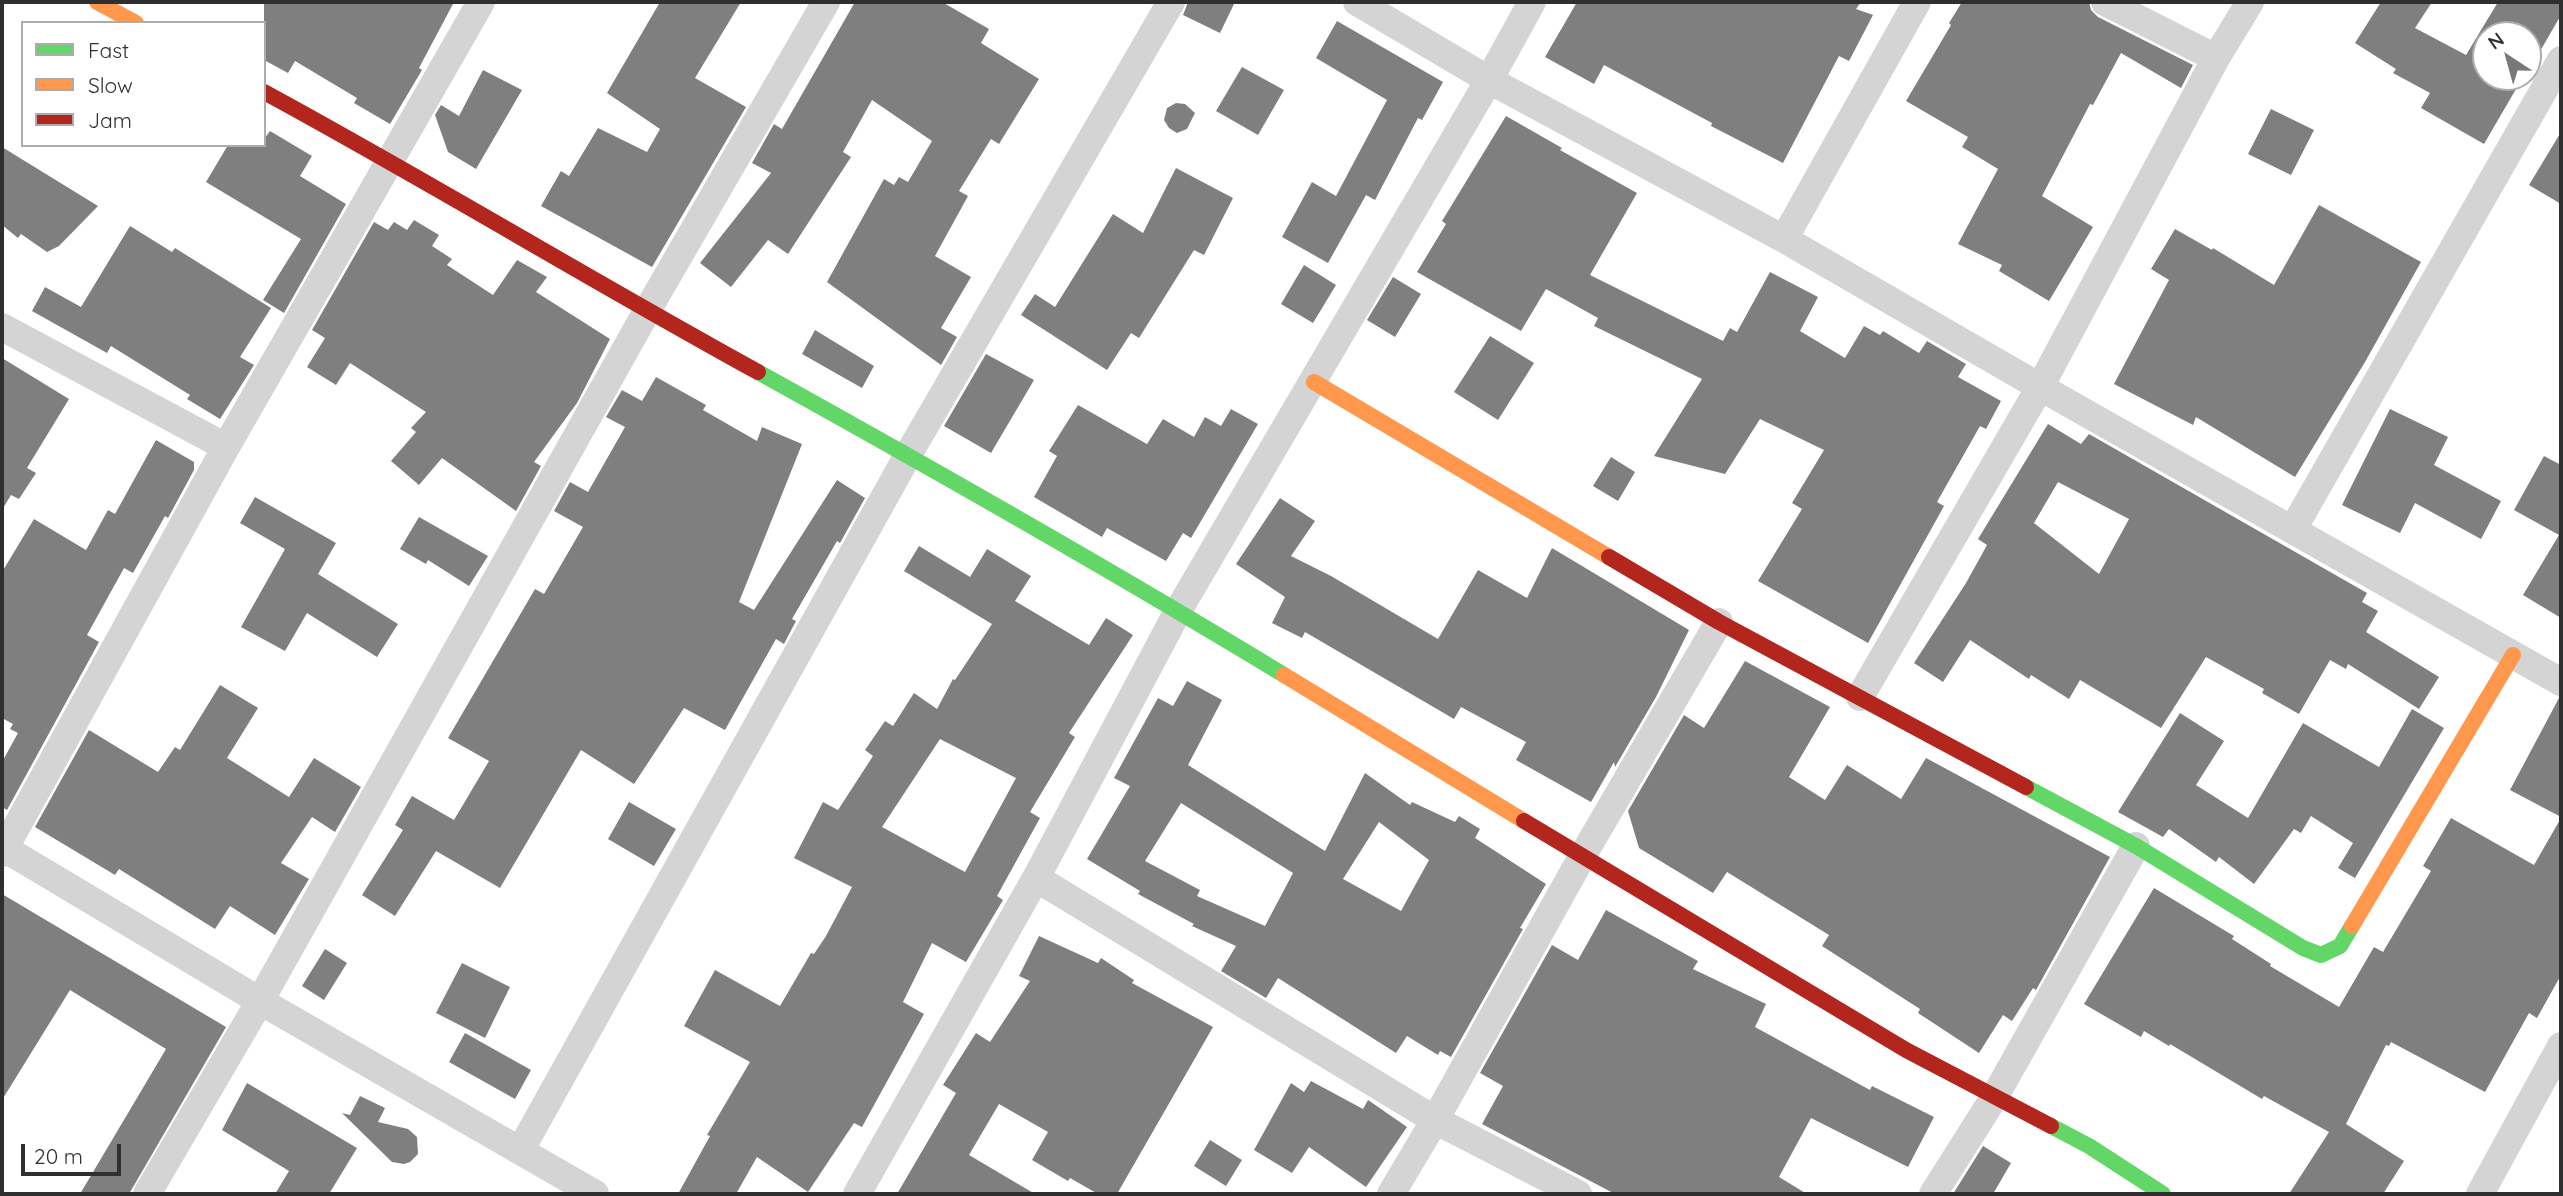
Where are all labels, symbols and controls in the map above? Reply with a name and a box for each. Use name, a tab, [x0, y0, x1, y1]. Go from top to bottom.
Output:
legend	[21, 21, 266, 147]
north arrow	[2472, 21, 2542, 91]
text: N	[2483, 27, 2509, 54]
text: Fast	[88, 37, 129, 63]
text: Slow	[88, 72, 133, 98]
text: Jam	[88, 107, 132, 133]
scale bar	[24, 1130, 124, 1174]
text: 20 m	[34, 1143, 83, 1169]

